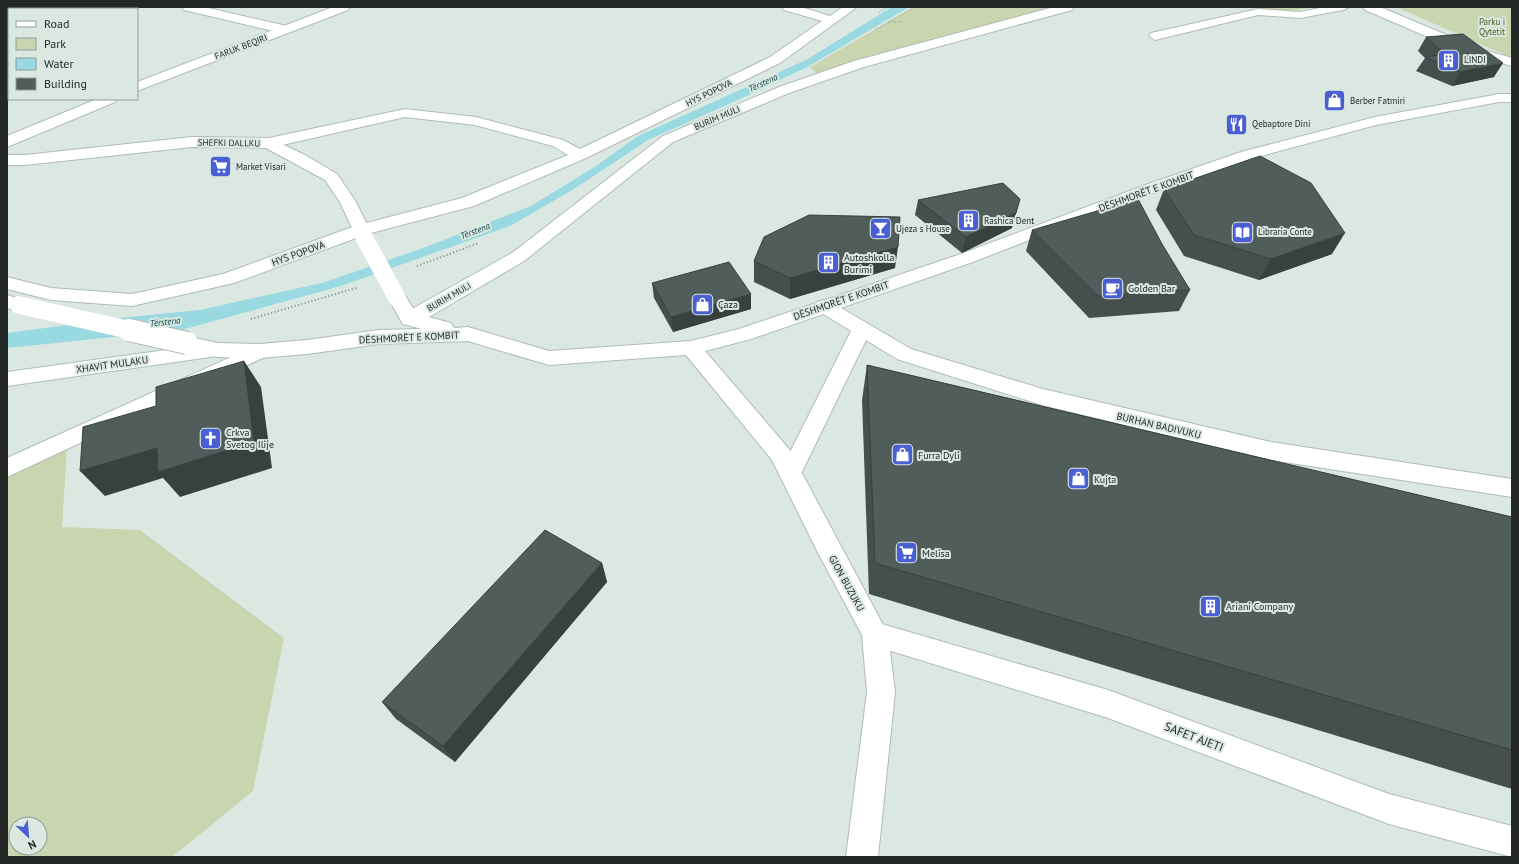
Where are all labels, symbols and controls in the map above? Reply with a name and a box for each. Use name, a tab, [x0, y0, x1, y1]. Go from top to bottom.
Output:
legend	[8, 8, 138, 100]
text: Road	[44, 16, 69, 31]
park label: Parku i Qytetit	[1479, 16, 1505, 37]
street label: FARUK BEQIRI	[213, 31, 269, 62]
text: Park	[44, 36, 66, 51]
building icon: LINDI	[1436, 47, 1462, 73]
place label: LINDI	[1464, 54, 1486, 65]
text: Water	[44, 56, 74, 71]
water label: Tërstena	[746, 71, 780, 94]
text: Building	[44, 76, 87, 91]
street label: HYS POPOVA	[684, 76, 734, 108]
shop icon: Berber Fatmiri	[1322, 88, 1348, 114]
place label: Berber Fatmiri	[1350, 95, 1405, 106]
street label: BURIM MULI	[692, 103, 741, 132]
restaurant icon: Qebaptore Dini	[1223, 111, 1249, 137]
place label: Qebaptore Dini	[1252, 118, 1310, 129]
street label: SHEFKI DALLKU	[198, 136, 260, 149]
supermarket icon: Market Visari	[208, 154, 234, 180]
place label: Market Visari	[236, 161, 286, 172]
street label: DËSHMORËT E KOMBIT	[1097, 168, 1196, 215]
building icon: Rashica Dent	[955, 208, 981, 234]
place label: Rashica Dent	[984, 215, 1034, 226]
bar icon: Ujeza s House	[867, 216, 893, 242]
library icon: Libraria Conte	[1230, 219, 1256, 245]
water label: Tërstena	[458, 220, 492, 241]
place label: Ujeza s House	[896, 223, 950, 234]
place label: Libraria Conte	[1258, 226, 1312, 237]
street label: HYS POPOVA	[270, 238, 327, 269]
building icon: Autoshkolla Burimi	[816, 250, 842, 276]
place label: Autoshkolla Burimi	[844, 251, 894, 276]
cafe icon: Golden Bar	[1100, 275, 1126, 301]
street label: DËSHMORËT E KOMBIT	[792, 278, 891, 323]
street label: BURIM MULI	[425, 280, 473, 314]
place label: Golden Bar	[1128, 282, 1176, 295]
shop icon: Çaza	[689, 291, 715, 317]
place label: Çaza	[718, 298, 738, 311]
water label: Tërstena	[149, 314, 182, 329]
street label: DËSHMORËT E KOMBIT	[359, 328, 460, 347]
street label: XHAVIT MULAKU	[75, 353, 149, 376]
street label: BURHAN BADIVUKU	[1115, 409, 1202, 442]
church icon: Crkva Svetog Ilije	[198, 425, 224, 451]
place label: Crkva Svetog Ilije	[226, 426, 274, 451]
shop icon: Furra Dyli	[890, 442, 916, 468]
place label: Furra Dyli	[918, 449, 960, 462]
shop icon: Kujta	[1065, 466, 1091, 492]
place label: Kujta	[1094, 473, 1116, 486]
supermarket icon: Melisa	[894, 540, 920, 566]
place label: Melisa	[922, 547, 950, 560]
street label: GJON BUZUKU	[826, 553, 867, 614]
building icon: Ariani Company	[1198, 593, 1224, 619]
place label: Ariani Company	[1226, 600, 1293, 613]
street label: SAFET AJETI	[1162, 718, 1226, 755]
north arrow	[8, 816, 48, 856]
text: N	[26, 837, 39, 853]

